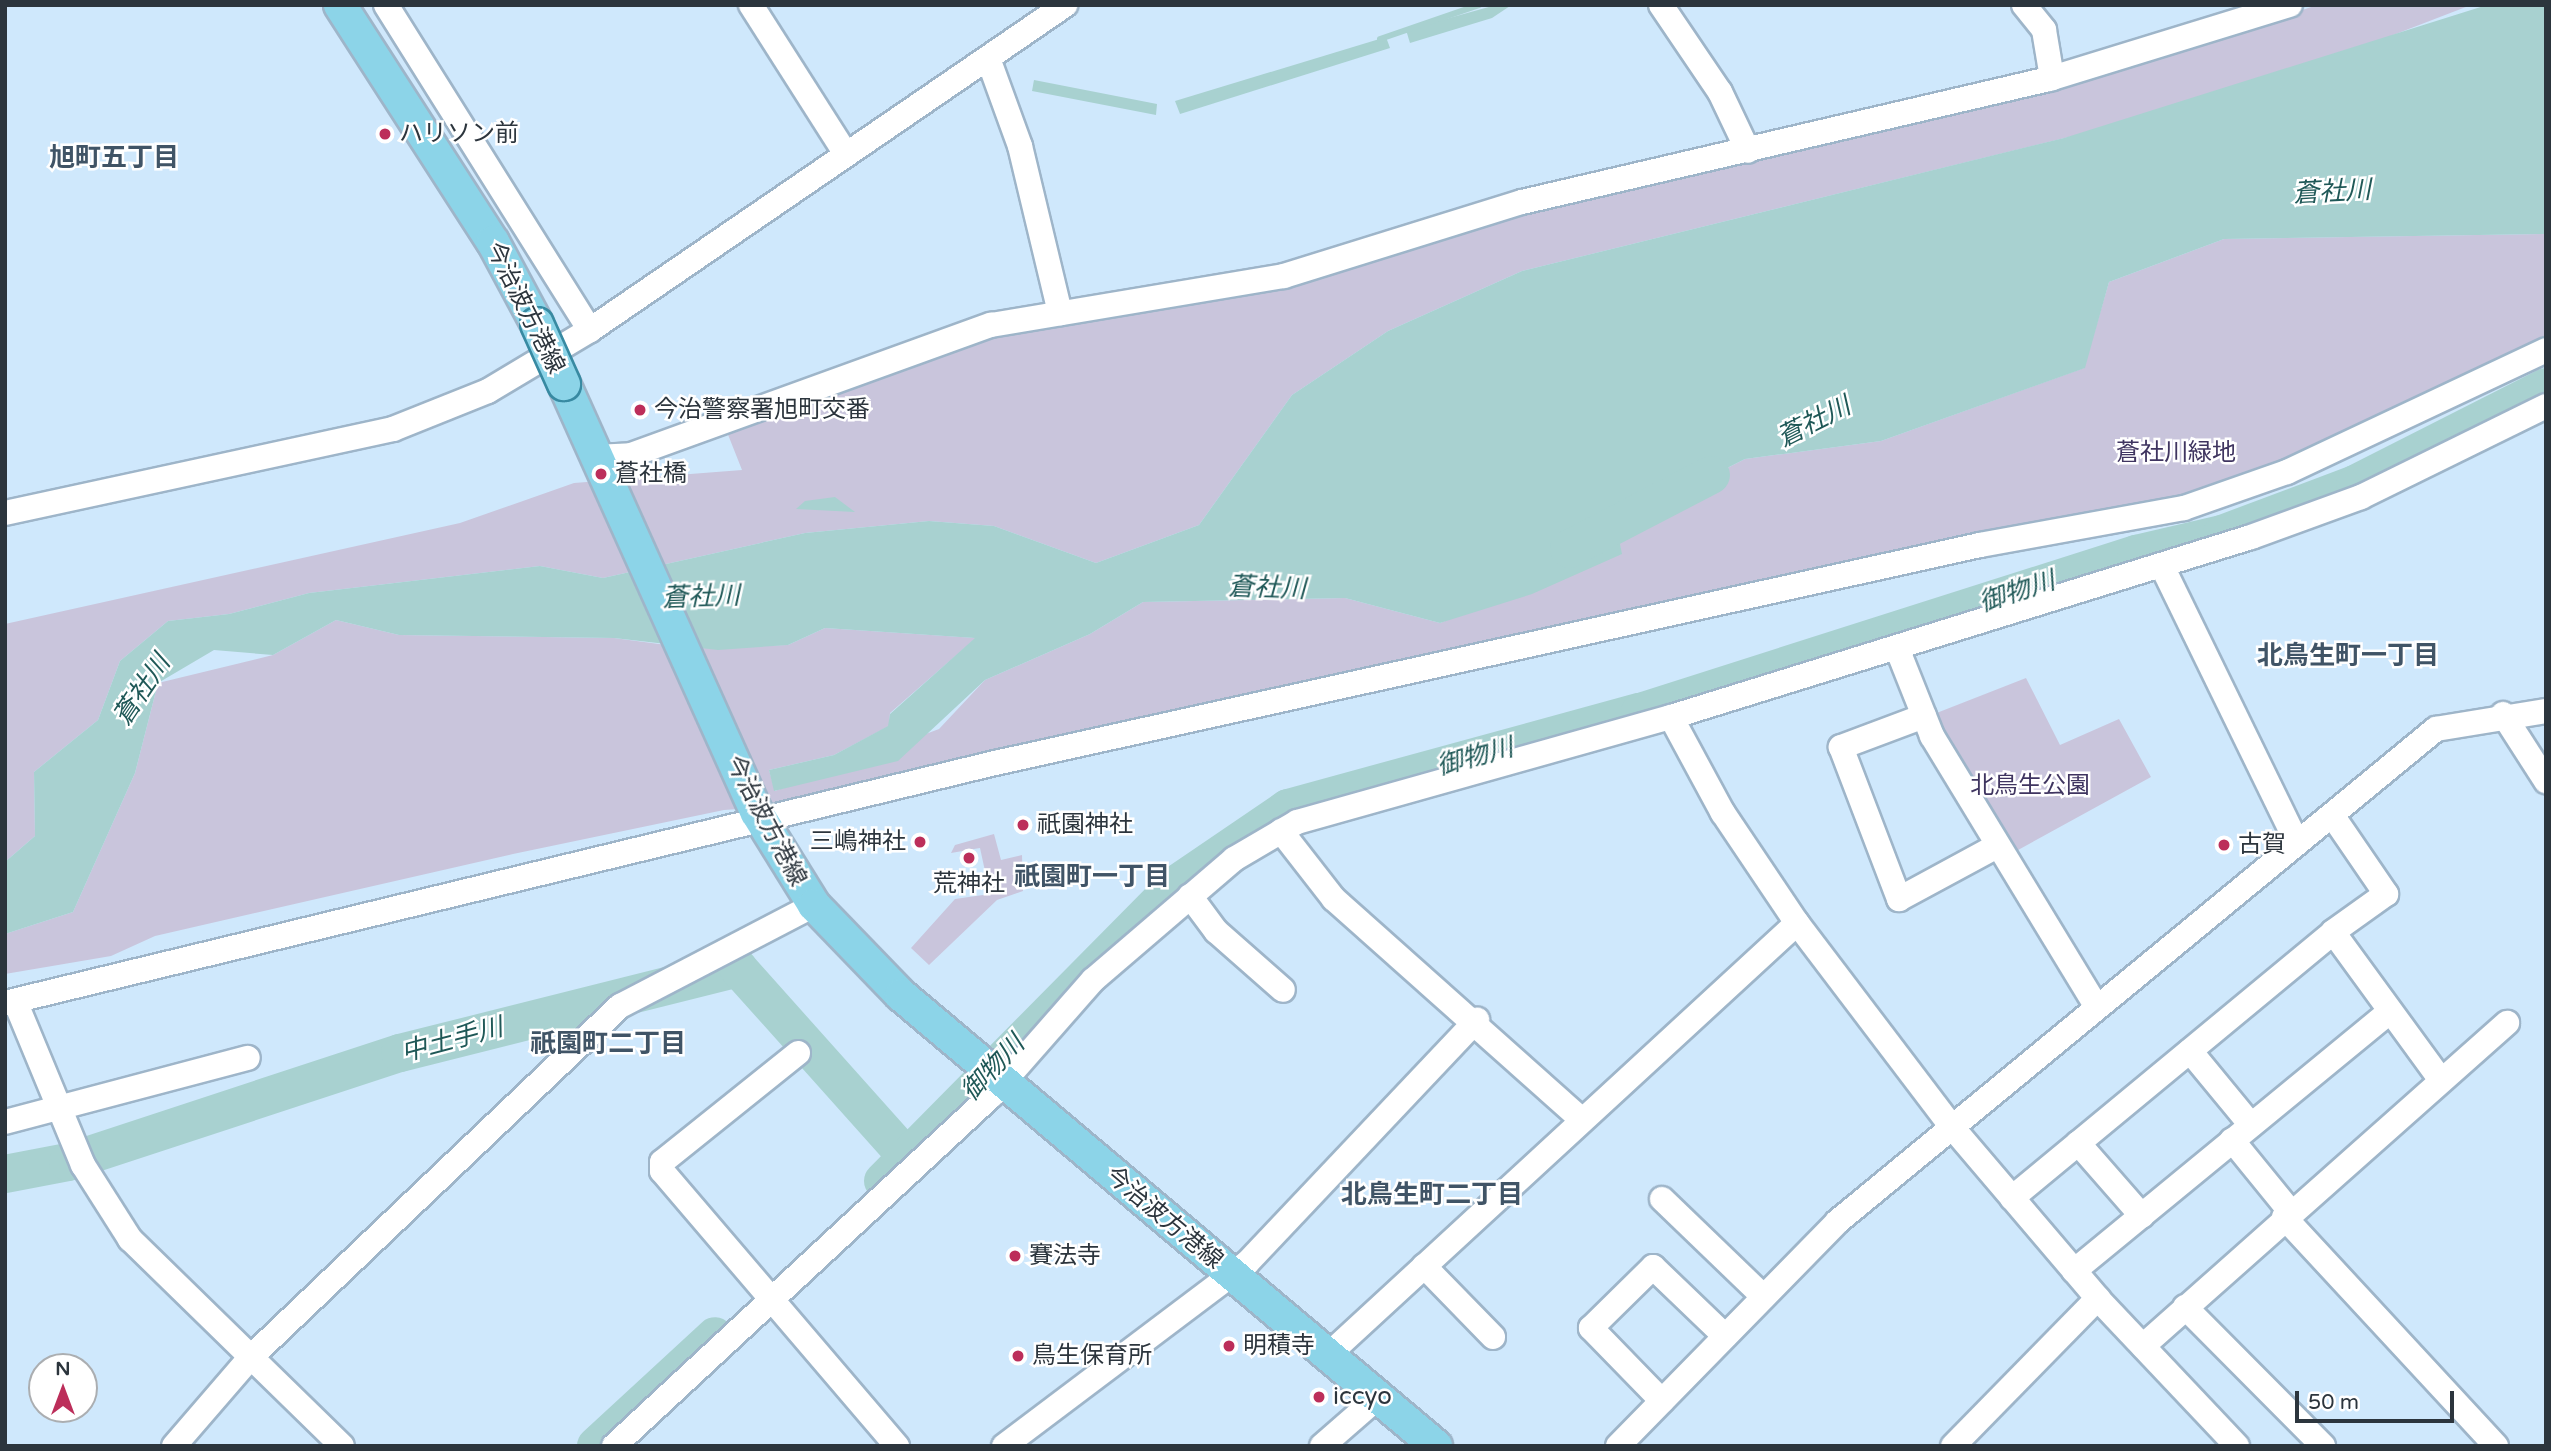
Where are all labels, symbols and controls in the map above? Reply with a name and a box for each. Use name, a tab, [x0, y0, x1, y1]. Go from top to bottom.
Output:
place label: ハリソン前	[399, 120, 519, 148]
marker: ハリソン前	[377, 126, 393, 142]
district label: 旭町五丁目	[49, 142, 179, 174]
water label: 蒼社川	[2292, 174, 2372, 210]
street label: 今治波方港線	[479, 237, 571, 379]
water label: 蒼社川	[1772, 390, 1856, 454]
place label: 今治警察署旭町交番	[654, 396, 870, 424]
marker: 今治警察署旭町交番	[632, 402, 648, 418]
park label: 蒼社川緑地	[2116, 439, 2236, 467]
place label: 蒼社橋	[615, 460, 687, 488]
marker: 蒼社橋	[593, 466, 609, 482]
water label: 御物川	[1975, 565, 2059, 619]
water label: 蒼社川	[1227, 571, 1307, 605]
water label: 蒼社川	[661, 580, 741, 614]
district label: 北鳥生町一丁目	[2257, 640, 2439, 672]
water label: 蒼社川	[107, 649, 177, 731]
water label: 御物川	[1433, 732, 1517, 782]
street label: 今治波方港線	[719, 751, 813, 891]
park label: 北鳥生公園	[1970, 772, 2090, 800]
place label: 祇園神社	[1037, 811, 1133, 839]
marker: 祇園神社	[1015, 817, 1031, 833]
place label: 三嶋神社	[810, 828, 906, 856]
place label: 古賀	[2238, 831, 2286, 859]
marker: 三嶋神社	[912, 834, 928, 850]
marker: 古賀	[2216, 837, 2232, 853]
marker: 荒神社	[961, 850, 977, 866]
district label: 祇園町一丁目	[1014, 861, 1170, 893]
place label: 荒神社	[933, 870, 1005, 898]
water label: 中土手川	[398, 1011, 506, 1069]
district label: 祇園町二丁目	[530, 1028, 686, 1060]
water label: 御物川	[955, 1029, 1031, 1107]
street label: 今治波方港線	[1100, 1161, 1228, 1275]
district label: 北鳥生町二丁目	[1341, 1179, 1523, 1211]
place label: 賽法寺	[1029, 1242, 1101, 1270]
marker: 賽法寺	[1007, 1248, 1023, 1264]
place label: 明積寺	[1243, 1332, 1315, 1360]
marker: 明積寺	[1221, 1338, 1237, 1354]
place label: 鳥生保育所	[1032, 1342, 1152, 1370]
marker: 鳥生保育所	[1010, 1348, 1026, 1364]
north arrow	[28, 1353, 98, 1423]
text: N	[55, 1358, 71, 1380]
scale bar	[2299, 1378, 2458, 1422]
place label: iccyo	[1333, 1383, 1392, 1411]
marker: iccyo	[1311, 1389, 1327, 1405]
text: 50 m	[2308, 1390, 2359, 1415]

